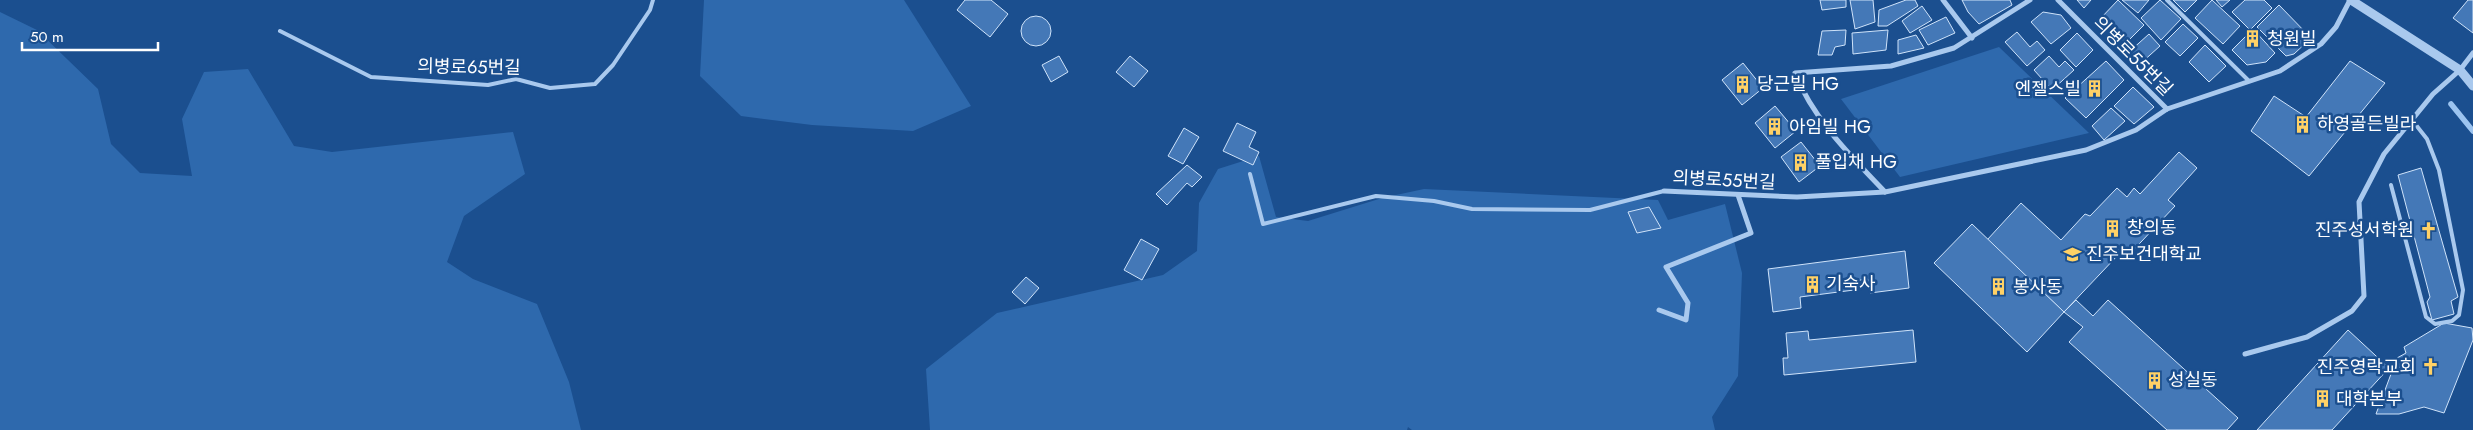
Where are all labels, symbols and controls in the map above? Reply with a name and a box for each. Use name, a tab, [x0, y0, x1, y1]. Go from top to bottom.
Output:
street label: 의병로55번길	[2087, 10, 2179, 102]
scale bar	[22, 20, 159, 52]
text: 50 m	[30, 26, 64, 48]
place label: 청원빌	[2267, 26, 2317, 52]
building icon: 청원빌	[2243, 29, 2263, 49]
street label: 의병로65번길	[417, 53, 521, 81]
place label: 당근빌 HG	[1757, 71, 1839, 97]
building icon: 당근빌 HG	[1733, 74, 1753, 94]
place label: 엔젤스빌	[2015, 76, 2081, 102]
building icon: 엔젤스빌	[2085, 79, 2105, 99]
place label: 하영골든빌라	[2317, 111, 2417, 137]
place label: 아임빌 HG	[1789, 114, 1871, 140]
building icon: 하영골든빌라	[2293, 114, 2313, 134]
building icon: 아임빌 HG	[1765, 117, 1785, 137]
place label: 풀입채 HG	[1815, 149, 1897, 175]
building icon: 풀입채 HG	[1791, 152, 1811, 172]
street label: 의병로55번길	[1672, 164, 1776, 196]
place label: 창의동	[2127, 215, 2177, 241]
place label: 진주성서학원	[2315, 217, 2414, 243]
building icon: 창의동	[2103, 218, 2123, 238]
church icon: 진주성서학원	[2418, 220, 2438, 240]
place label: 진주보건대학교	[2086, 241, 2202, 267]
school or university icon: 진주보건대학교	[2062, 244, 2082, 264]
place label: 기숙사	[1826, 271, 1876, 297]
building icon: 기숙사	[1802, 274, 1822, 294]
place label: 봉사동	[2013, 274, 2063, 300]
building icon: 봉사동	[1989, 277, 2009, 297]
place label: 진주영락교회	[2317, 354, 2416, 380]
church icon: 진주영락교회	[2420, 357, 2440, 377]
place label: 성실동	[2168, 367, 2218, 393]
building icon: 성실동	[2144, 370, 2164, 390]
place label: 대학본부	[2336, 386, 2402, 412]
building icon: 대학본부	[2312, 389, 2332, 409]

